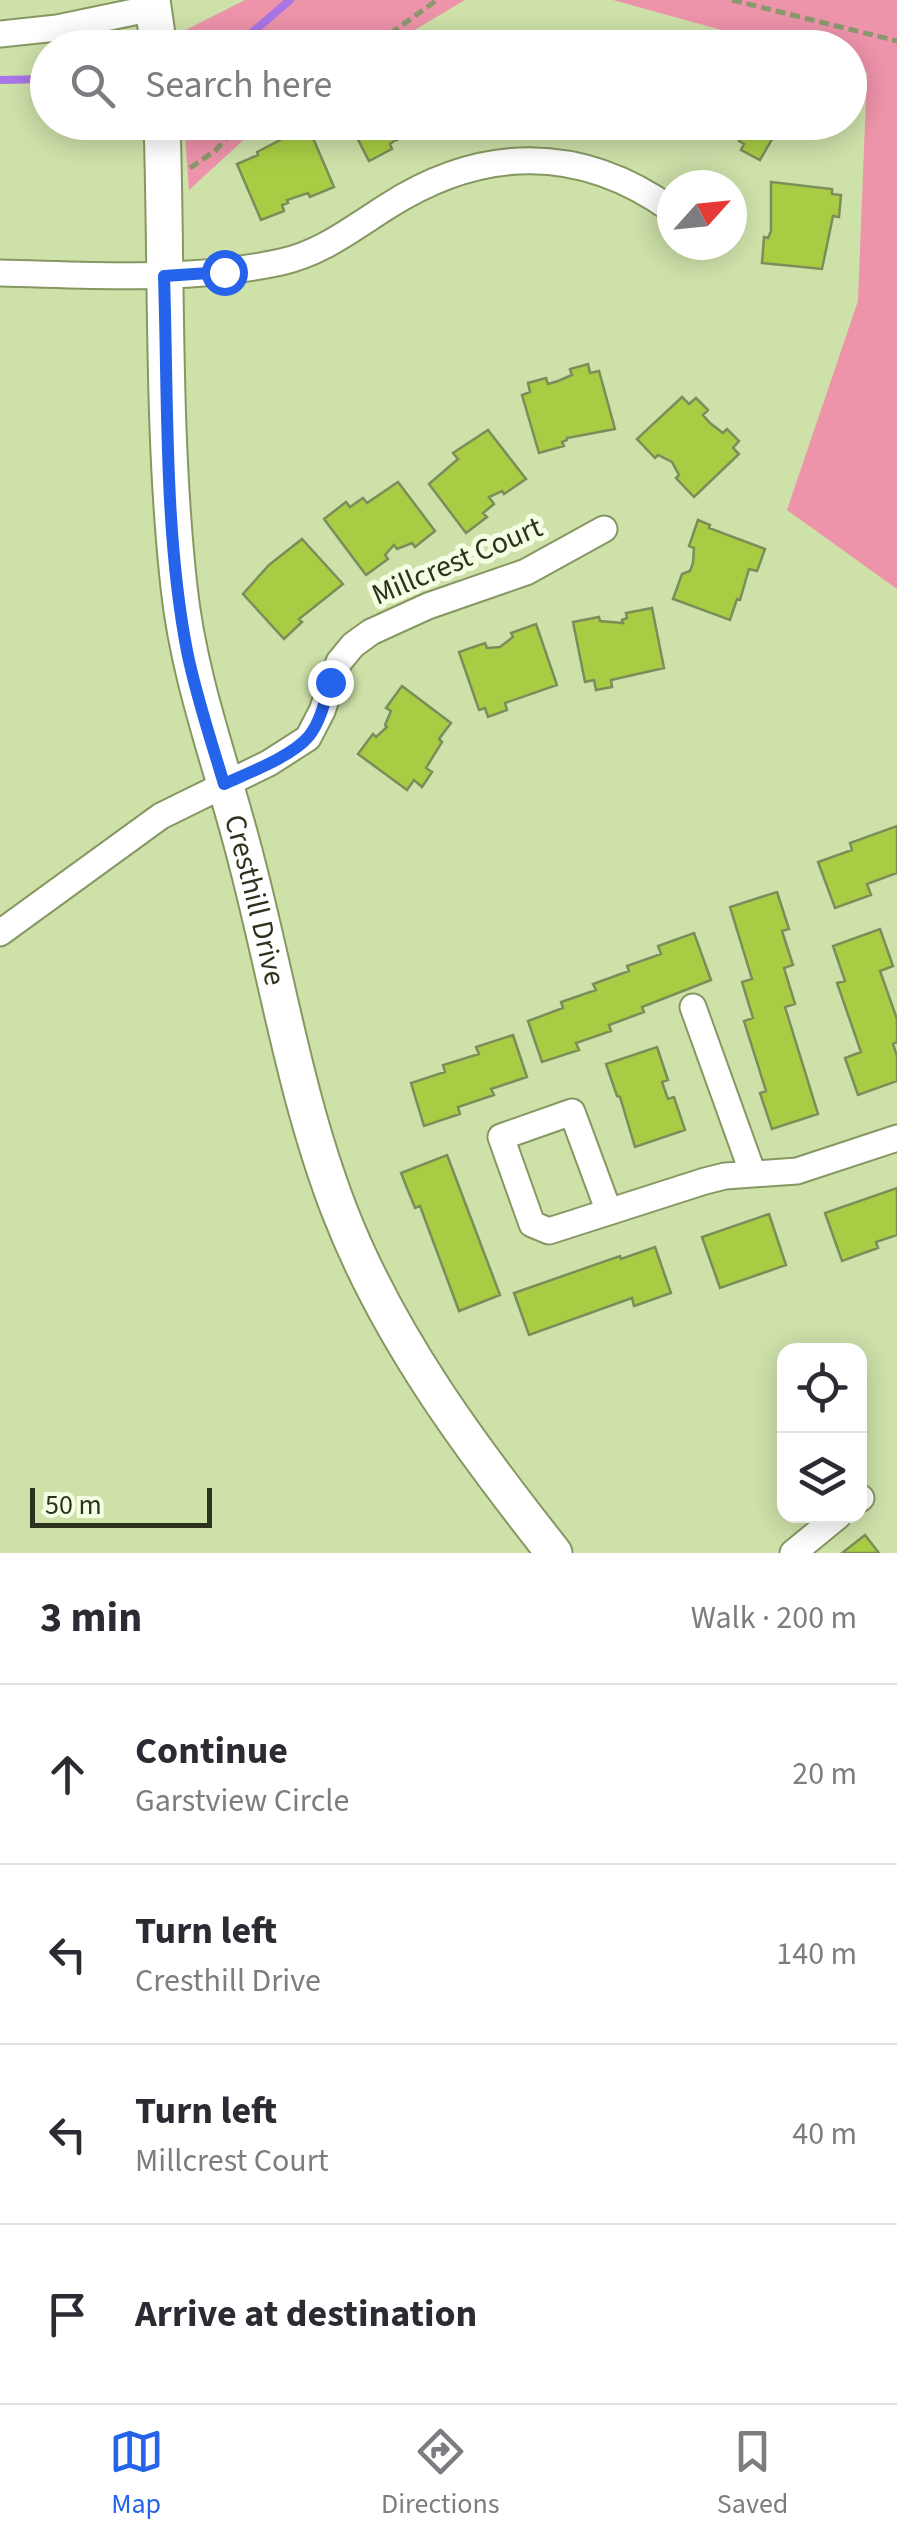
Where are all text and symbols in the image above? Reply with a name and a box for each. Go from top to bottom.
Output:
search box [30,30,867,140]
icon: search [65,58,120,113]
text: Search here [145,58,332,112]
north arrow [657,170,747,260]
route start [202,250,248,296]
street label: Millcrest Court [365,506,549,616]
route end [308,660,354,706]
street label: Cresthill Drive [214,810,297,990]
map controls [777,1343,867,1523]
button: locate [777,1343,867,1433]
button: layers [777,1433,867,1523]
scale bar [30,1483,212,1528]
text: 50 m [45,1485,102,1525]
text: 3 min [40,1588,142,1648]
text: Walk · 200 m [691,1595,857,1641]
text: Continue [135,1724,288,1778]
icon: ahead [40,1747,95,1802]
text: 20 m [792,1751,857,1797]
text: Garstview Circle [135,1778,349,1824]
text: Turn left [135,1904,277,1958]
icon: left [40,1927,95,1982]
text: 140 m [776,1931,857,1977]
text: Cresthill Drive [135,1958,321,2004]
text: Turn left [135,2084,277,2138]
icon: left [40,2107,95,2162]
text: 40 m [792,2111,857,2157]
text: Millcrest Court [135,2138,329,2184]
icon: arrive [40,2287,95,2342]
text: Arrive at destination [135,2287,477,2341]
tab: Map [109,2424,164,2524]
tab: Directions [381,2424,500,2524]
tab: Saved [717,2424,788,2524]

